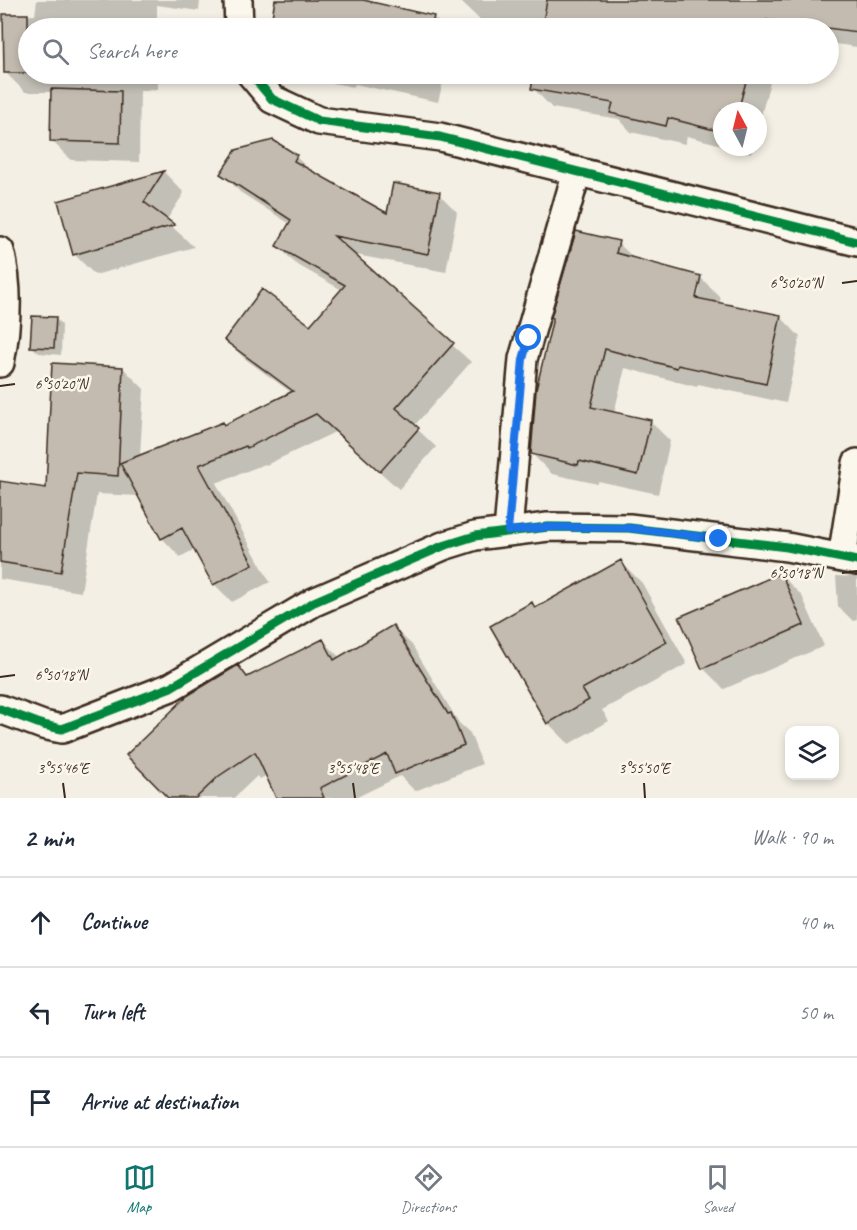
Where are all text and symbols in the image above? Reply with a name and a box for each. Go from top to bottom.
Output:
search box [18,18,839,84]
icon: search [39,35,72,68]
text: Search here [87,37,177,65]
north arrow [713,102,767,156]
text: 6°50'20"N [770,274,825,293]
route start [515,324,541,350]
text: 6°50'20"N [35,375,90,394]
route end [705,525,731,551]
text: 6°50'18"N [770,564,825,583]
text: 6°50'18"N [35,666,90,685]
map controls [785,726,839,780]
button: layers [785,726,839,780]
text: 3°55'46"E [37,759,91,778]
text: 3°55'48"E [327,759,381,778]
text: 3°55'50"E [618,759,672,778]
text: 2 min [24,821,74,854]
text: Walk · 90 m [752,825,833,850]
icon: ahead [24,906,57,939]
text: Continue [81,908,147,936]
text: 40 m [799,910,833,935]
icon: left [24,996,57,1029]
text: Turn left [81,998,145,1026]
text: 50 m [799,1000,833,1025]
icon: arrive [24,1086,57,1119]
text: Arrive at destination [81,1088,238,1116]
tab: Map [123,1161,156,1217]
tab: Directions [401,1161,456,1217]
tab: Saved [701,1161,734,1217]

